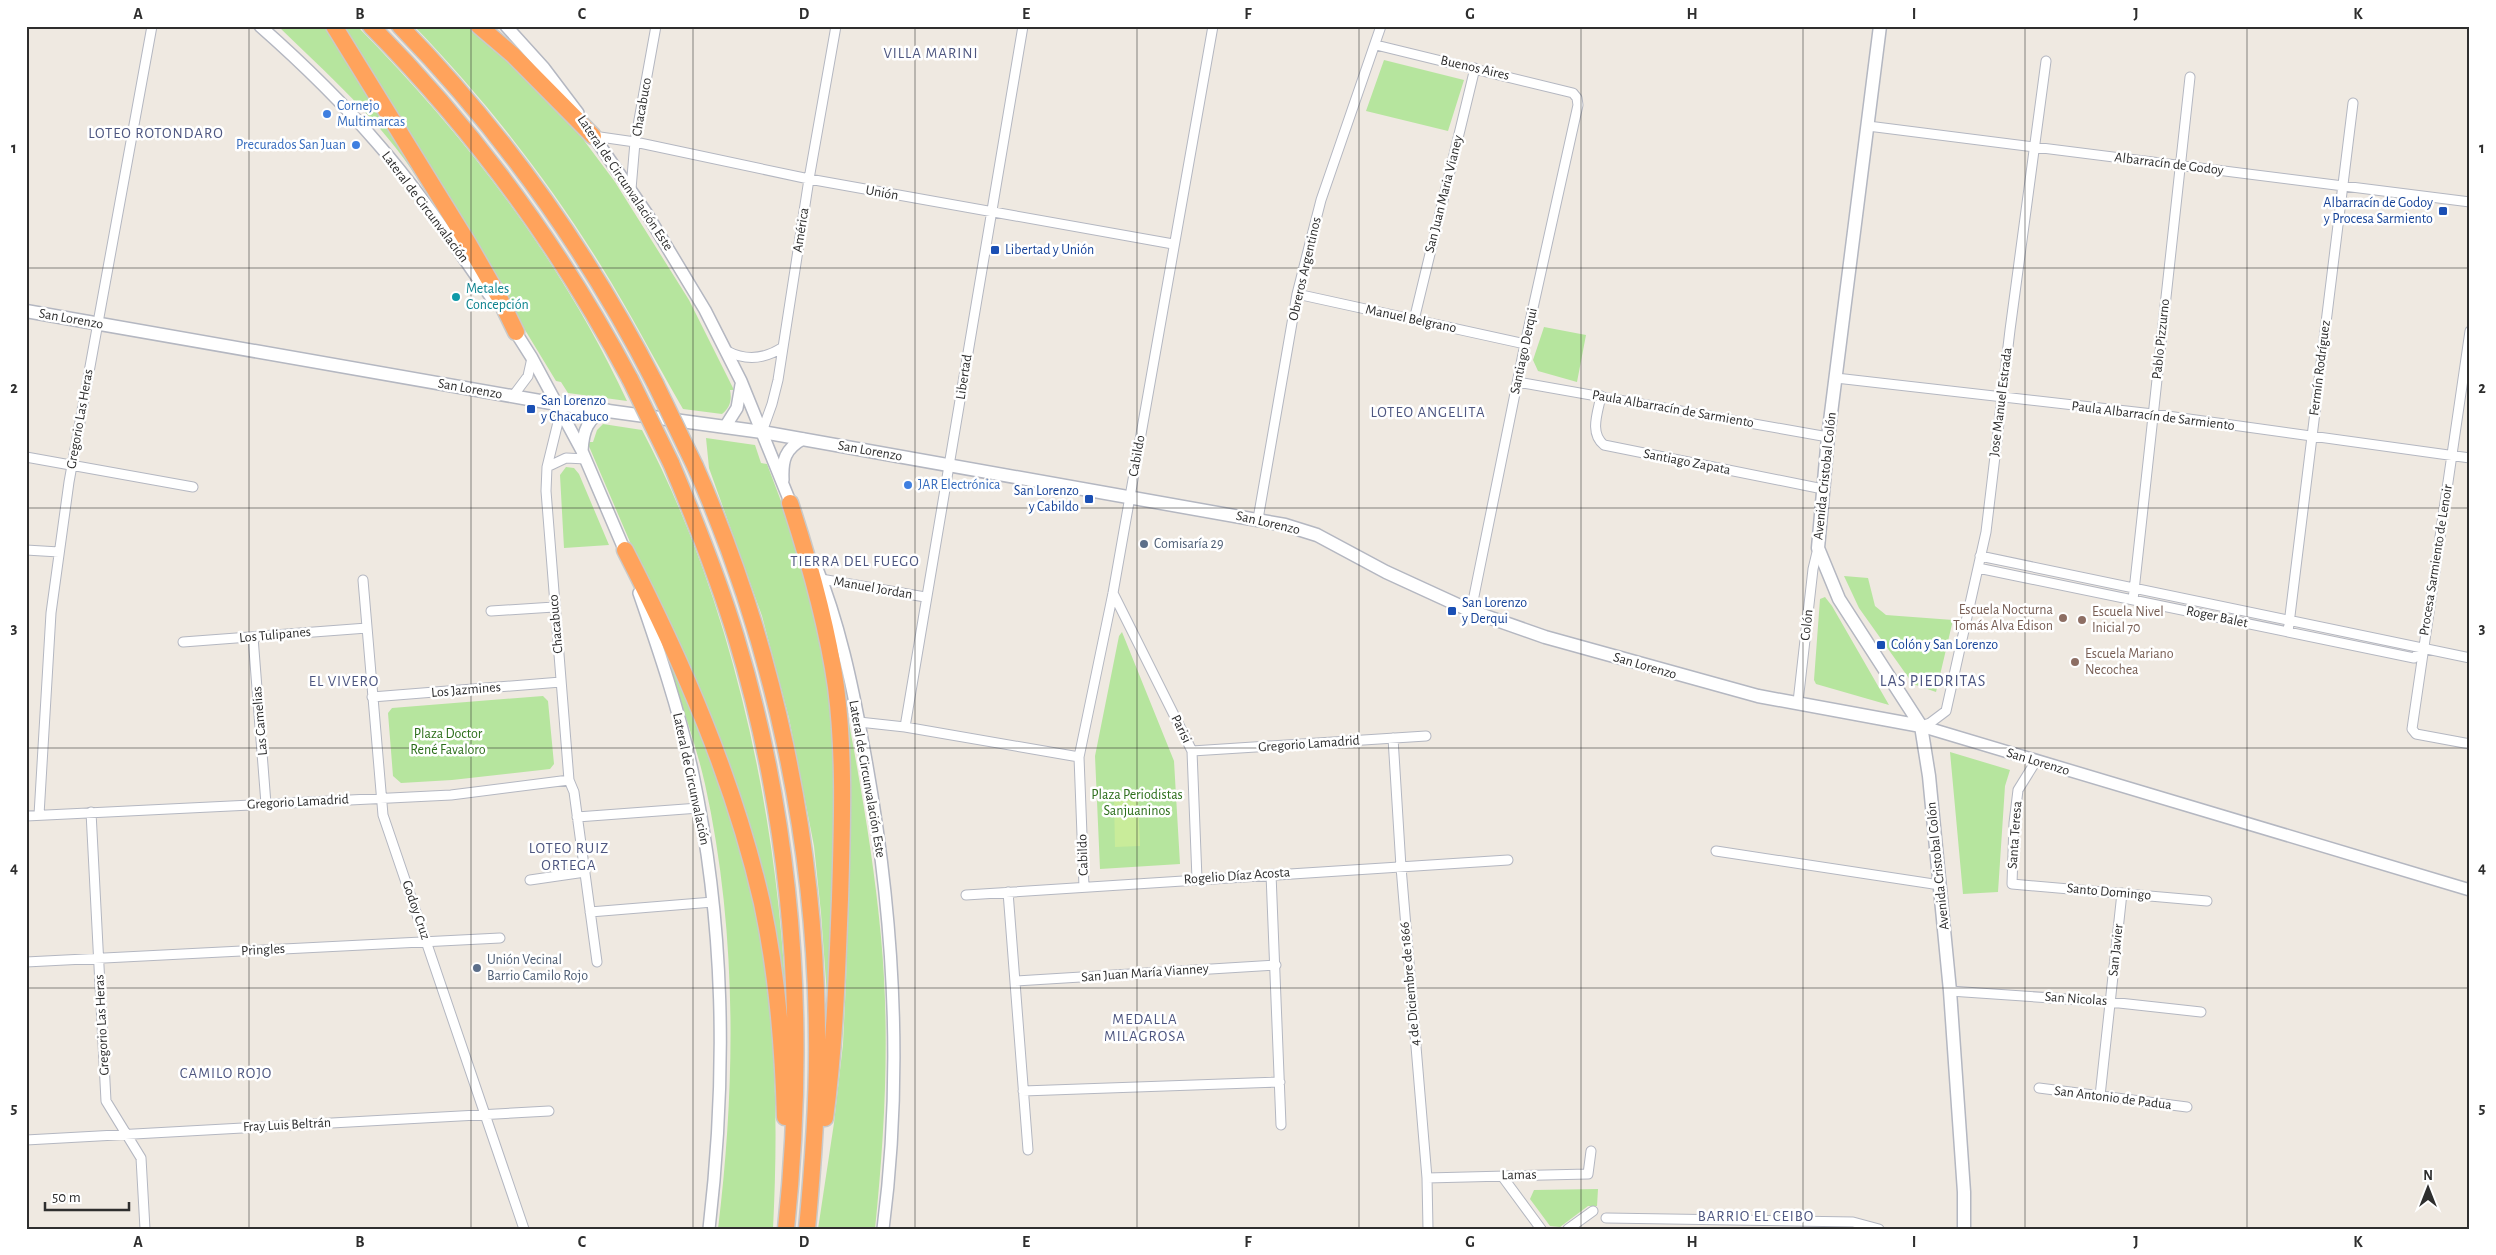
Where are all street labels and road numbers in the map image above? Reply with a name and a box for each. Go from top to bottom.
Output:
street label: Buenos Aires [1439,53,1511,83]
street label: Chacabuco [630,76,654,137]
street label: Lateral de Circunvalación Este [574,113,676,253]
street label: San Juan Maria Vianey [1423,134,1465,254]
street label: Lateral de Circunvalación [379,149,471,265]
street label: Albarracín de Godoy [2114,150,2224,178]
street label: Unión [865,183,899,203]
street label: América [791,206,812,253]
street label: Obreros Argentinos [1286,216,1324,322]
street label: Pablo Pizzurno [2150,298,2172,380]
street label: Manuel Belgrano [1364,303,1458,336]
street label: San Lorenzo [38,306,104,332]
street label: Santiago Derqui [1508,307,1540,395]
street label: Fermín Rodríguez [2307,319,2333,417]
street label: Jose Manuel Estrada [1987,346,2015,457]
street label: Libertad [954,353,974,401]
street label: Gregorio Las Heras [64,368,96,470]
street label: San Lorenzo [437,376,503,402]
street label: Paula Albarracín de Sarmiento [1591,388,1755,430]
street label: Paula Albarracín de Sarmiento [2071,399,2235,433]
street label: Avenida Cristobal Colón [1811,411,1839,541]
street label: Cabildo [1126,434,1148,478]
street label: San Lorenzo [837,438,903,464]
street label: Santiago Zapata [1642,447,1732,477]
street label: Procesa Sarmiento de Lenoir [2417,483,2455,637]
street label: San Lorenzo [1235,509,1301,537]
street label: Manuel Jordan [832,574,914,602]
street label: Chacabuco [546,594,566,654]
street label: Roger Balet [2185,604,2250,630]
street label: Colón [1798,609,1816,641]
street label: Los Tulipanes [238,625,312,645]
street label: San Lorenzo [1612,650,1678,682]
street label: Los Jazmines [431,680,501,700]
street label: Las Camelias [250,686,270,756]
street label: Lateral de Circunvalación Este [846,699,888,859]
street label: Lateral de Circunvalación [670,712,712,846]
street label: Parisi [1168,713,1194,745]
street label: Gregorio Lamadrid [1258,733,1360,755]
street label: San Lorenzo [2005,746,2071,778]
street label: Gregorio Lamadrid [247,792,349,812]
street label: Santa Teresa [2006,800,2024,869]
street label: Avenida Cristobal Colón [1924,801,1952,931]
street label: Cabildo [1075,834,1091,876]
street label: Rogelio Díaz Acosta [1183,865,1291,887]
street label: Godoy Cruz [399,879,433,942]
street label: Santo Domingo [2066,881,2152,903]
street label: 4 de Diciembre de 1866 [1398,921,1422,1047]
street label: San Javier [2106,923,2126,977]
street label: Pringles [241,942,285,958]
street label: San Juan María Vianney [1081,962,1209,984]
street label: Gregorio Las Heras [92,974,112,1076]
street label: San Nicolas [2044,990,2108,1008]
street label: San Antonio de Padua [2053,1084,2173,1112]
street label: Fray Luis Beltrán [243,1116,331,1134]
street label: Lamas [1501,1168,1537,1182]

